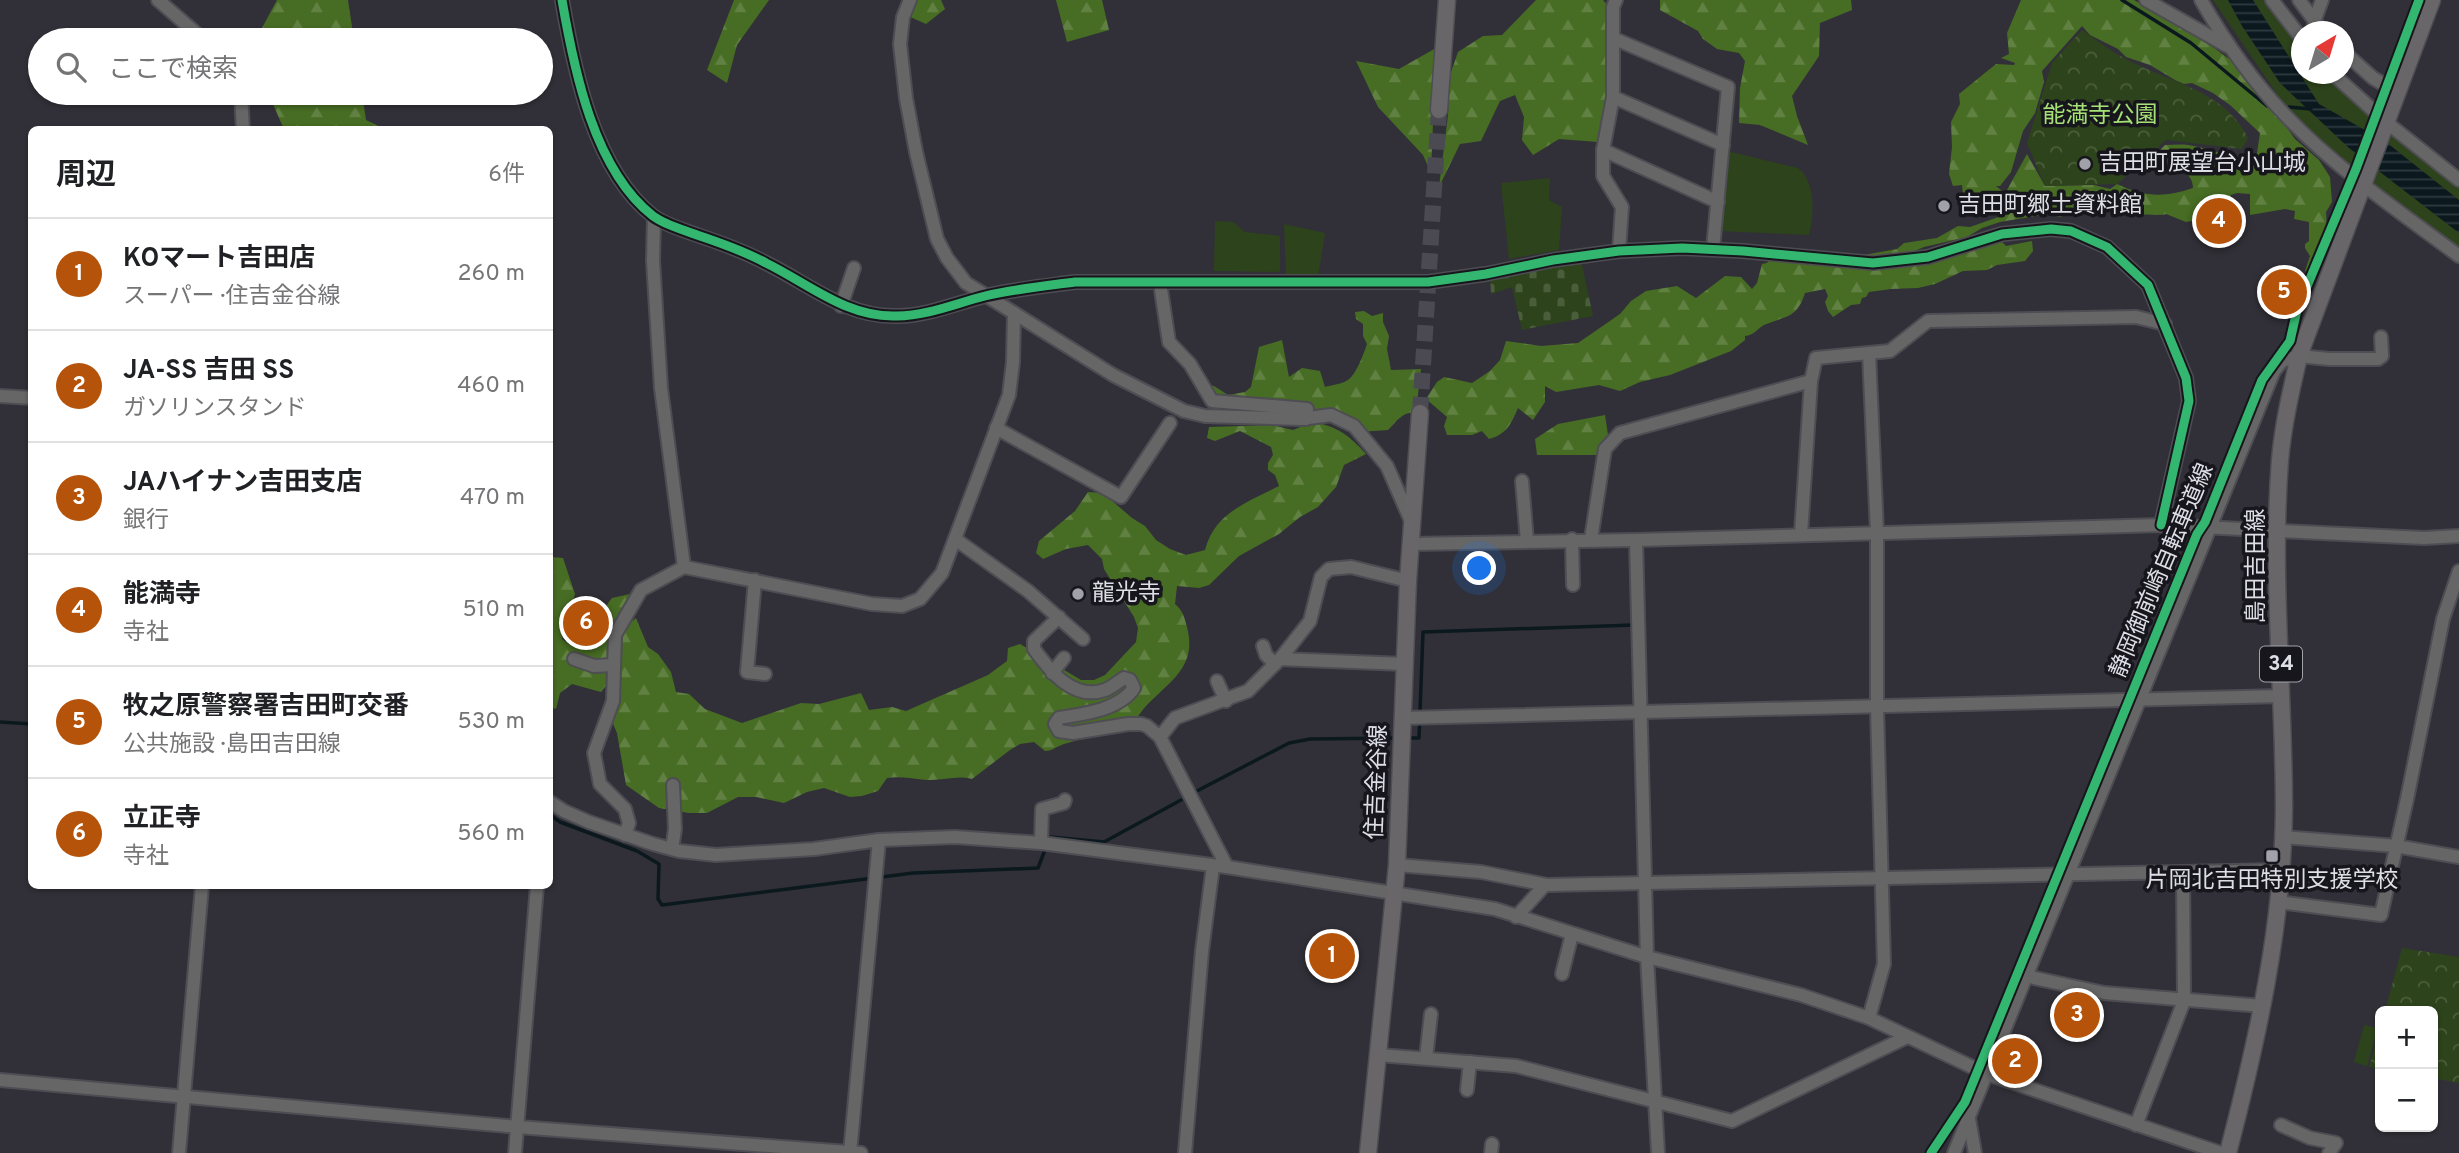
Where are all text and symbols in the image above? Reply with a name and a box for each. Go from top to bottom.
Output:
north arrow [2291,21,2354,84]
search box [28,28,553,105]
icon: search [52,48,90,86]
text: ここで検索 [108,54,238,87]
park label: 能満寺公園 [2043,102,2158,131]
place label: 吉田町展望台小山城 [2099,150,2306,179]
marker: 吉田町展望台小山城 [2077,156,2093,172]
text: 周辺 [56,158,116,195]
text: 6件 [488,161,525,190]
place label: 吉田町郷土資料館 [1958,192,2142,221]
pin: 4 [2196,195,2242,247]
marker: 吉田町郷土資料館 [1936,198,1952,214]
text: KOマート吉田店 [123,243,315,276]
text: 1 [74,260,84,289]
text: 260 m [458,260,525,289]
pin: 5 [2261,266,2307,318]
text: スーパー · 住吉金谷線 [123,283,341,312]
text: JA-SS 吉田 SS [123,355,294,388]
text: 2 [72,372,86,401]
text: 460 m [457,372,525,401]
text: ガソリンスタンド [123,395,307,424]
street label: 静岡御前崎自転車道線 [2105,459,2221,683]
text: JAハイナン吉田支店 [123,467,362,500]
text: 3 [72,484,86,513]
text: 470 m [460,484,525,513]
text: 銀行 [123,507,169,536]
street label: 島田吉田線 [2243,509,2272,624]
your location [1462,551,1496,585]
text: 能満寺 [123,579,201,612]
place label: 龍光寺 [1092,580,1161,609]
marker: 龍光寺 [1070,586,1086,602]
text: 4 [72,596,86,625]
text: 510 m [462,596,525,625]
pin: 6 [563,597,609,649]
text: 寺社 [123,619,169,648]
road number: 34 [2260,646,2302,682]
text: 牧之原警察署吉田町交番 [123,691,409,724]
text: 5 [72,708,86,737]
text: 530 m [457,708,525,737]
street label: 住吉金谷線 [1362,724,1394,840]
text: 公共施設 · 島田吉田線 [123,731,341,760]
text: 立正寺 [123,803,201,836]
text: 6 [72,820,86,849]
text: 560 m [457,820,525,849]
text: 寺社 [123,843,169,872]
marker: 片岡北吉田特別支援学校 [2264,848,2280,864]
place label: 片岡北吉田特別支援学校 [2146,867,2399,896]
pin: 1 [1309,930,1355,982]
pin: 3 [2054,989,2100,1041]
map controls [2375,1006,2438,1132]
button: + [2375,1006,2438,1069]
pin: 2 [1992,1035,2038,1087]
button: − [2375,1069,2438,1132]

